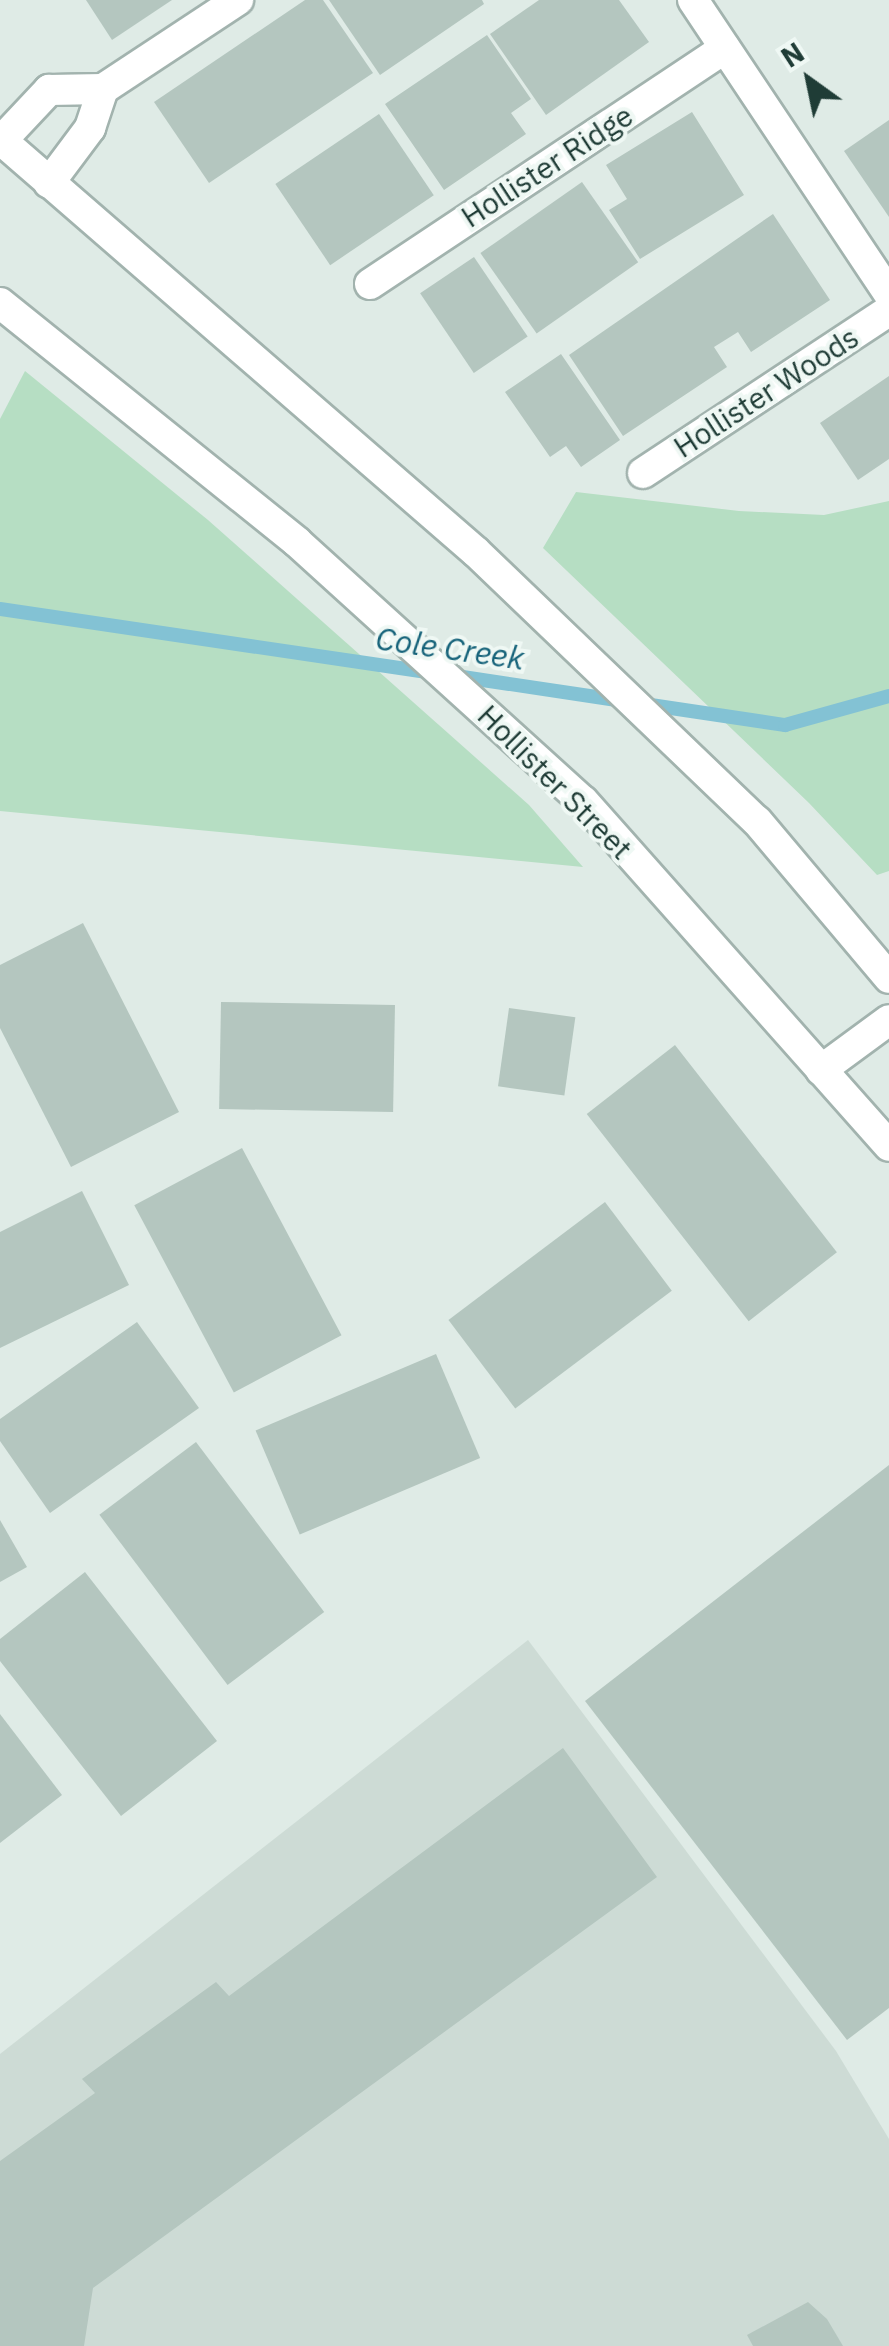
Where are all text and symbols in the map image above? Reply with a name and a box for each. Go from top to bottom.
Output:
north arrow [759,30,859,130]
text: N [774,33,811,75]
street label: Hollister Ridge [454,97,640,235]
street label: Hollister Woods [667,319,865,465]
water label: Cole Creek [373,619,527,677]
street label: Hollister Street [470,697,640,867]

